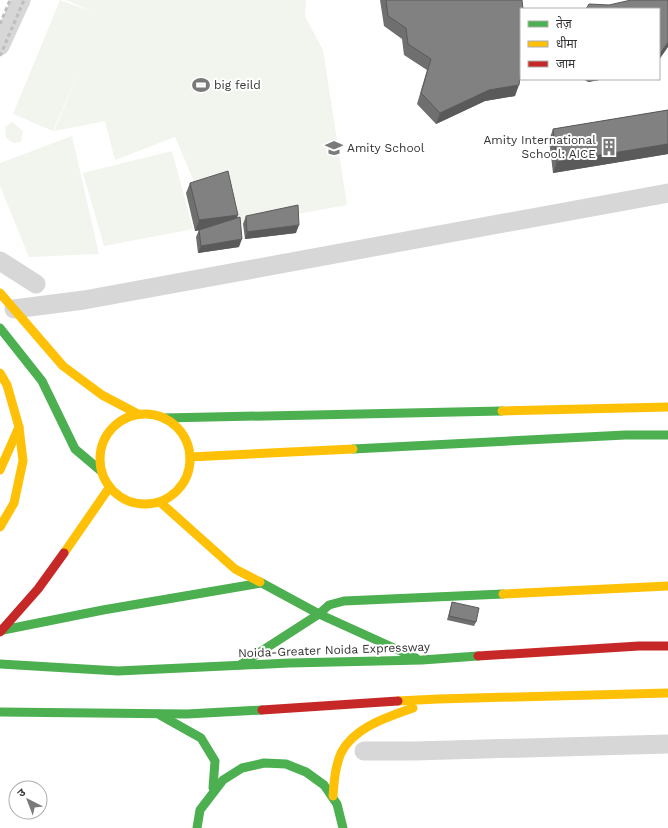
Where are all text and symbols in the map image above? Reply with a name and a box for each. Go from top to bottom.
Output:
legend [520,8,660,80]
text: तेज़ [556,16,573,31]
text: धीमा [556,36,578,51]
text: जाम [556,57,576,71]
sports icon: big feild [191,75,211,95]
place label: big feild [214,78,261,92]
place label: Amity International School: AICE [483,133,596,161]
building icon: Amity International School: AICE [599,137,619,157]
school or university icon: Amity School [324,138,344,158]
place label: Amity School [347,141,425,155]
street label: Noida-Greater Noida Expressway [238,640,431,660]
north arrow [8,780,48,820]
text: उ [15,786,29,800]

